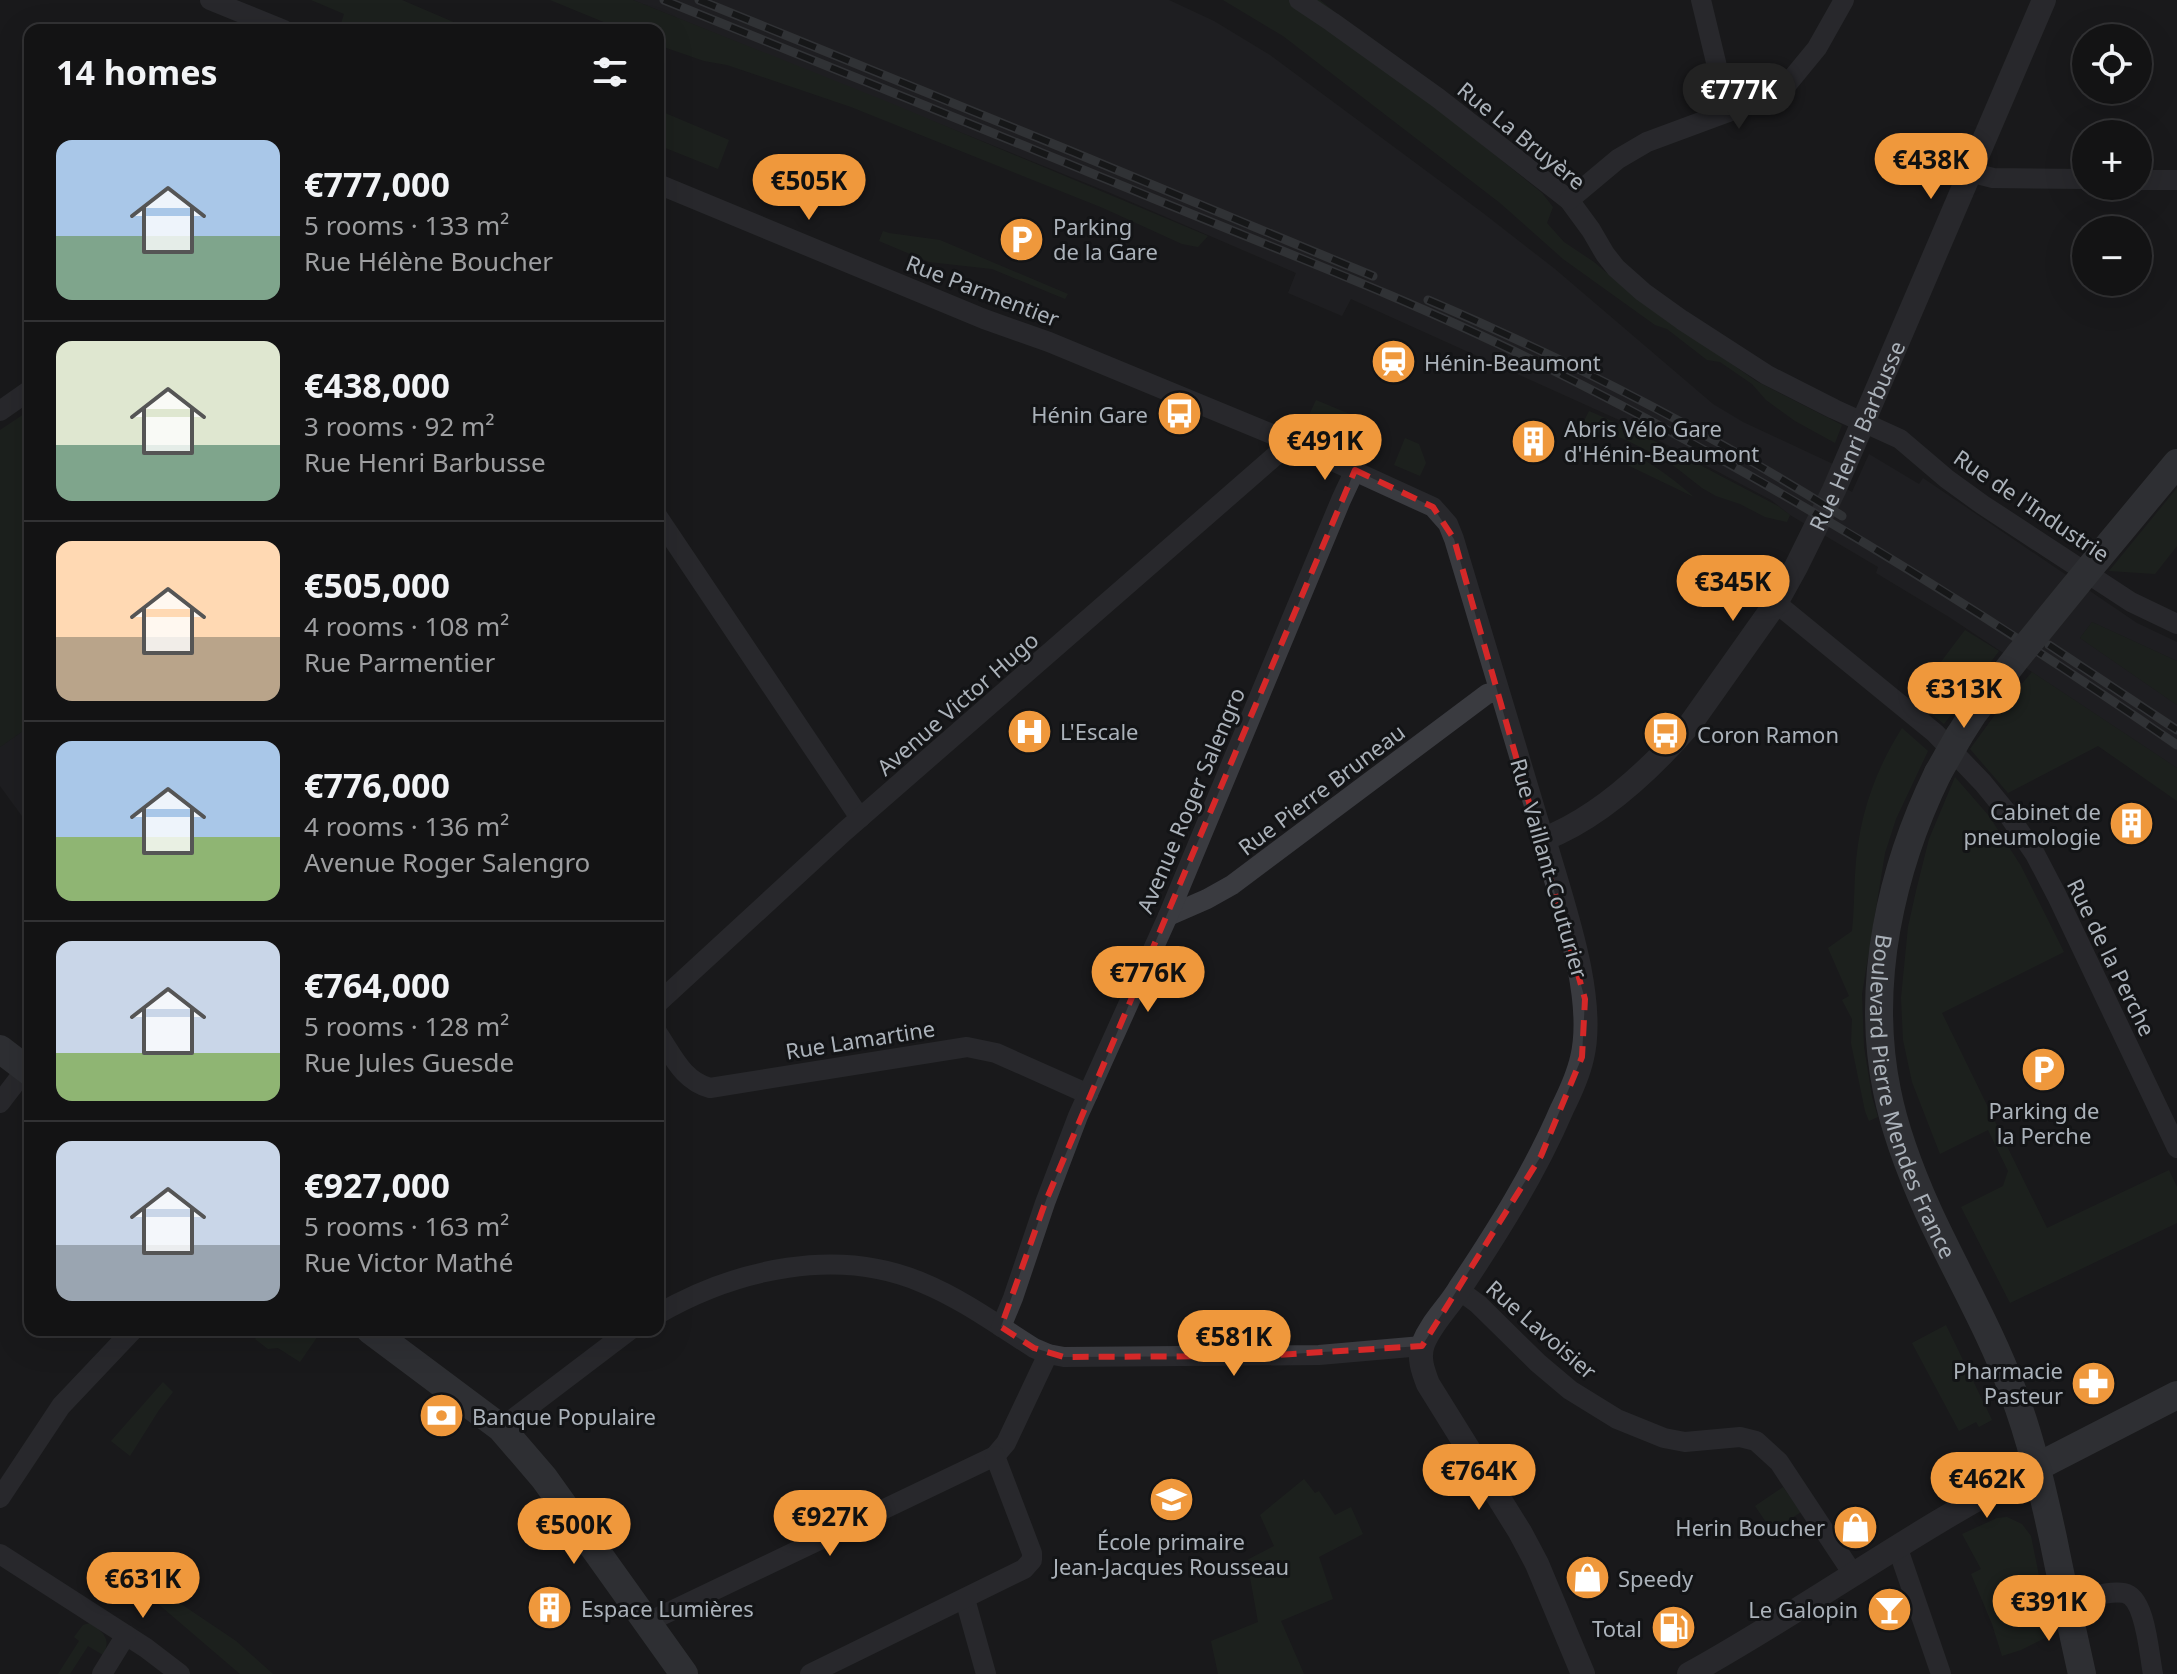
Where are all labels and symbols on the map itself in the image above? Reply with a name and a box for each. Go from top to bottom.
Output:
pin: €777K [1683,63,1795,131]
street label: Rue La Bruyère [1452,74,1592,196]
pin: €438K [1875,133,1987,201]
pin: €505K [753,154,865,222]
place label: Parking de la Gare [1053,211,1158,266]
parking icon: Parking de la Gare [998,215,1046,263]
street label: Rue Parmentier [902,247,1064,333]
street label: Rue Henri Barbusse [1801,336,1911,536]
station icon: Hénin-Beaumont [1369,338,1417,386]
place label: Hénin-Beaumont [1424,347,1601,377]
bus stop icon: Hénin Gare [1155,390,1203,438]
place label: Hénin Gare [1031,399,1148,429]
place label: Abris Vélo Gare d'Hénin-Beaumont [1564,413,1759,468]
pin: €491K [1269,414,1381,482]
building icon: Abris Vélo Gare d'Hénin-Beaumont [1509,417,1557,465]
street label: Rue de l'Industrie [1948,442,2116,568]
pin: €345K [1677,555,1789,623]
street label: Avenue Victor Hugo [870,624,1044,782]
pin: €313K [1908,662,2020,730]
street label: Avenue Roger Salengro [1129,683,1251,917]
hospital icon: L'Escale [1005,707,1053,755]
bus stop icon: Coron Ramon [1642,710,1690,758]
place label: L'Escale [1060,716,1138,746]
street label: Rue Pierre Bruneau [1231,716,1411,862]
place label: Coron Ramon [1697,719,1839,749]
street label: Rue Vaillant-Couturier [1504,755,1596,981]
place label: Cabinet de pneumologie [1963,796,2101,851]
building icon: Cabinet de pneumologie [2108,800,2156,848]
street label: Rue de la Perche [2061,873,2163,1041]
street label: Boulevard Pierre Mendes France [1864,932,1963,1263]
pin: €776K [1092,946,1204,1014]
street label: Rue Lamartine [783,1012,937,1066]
parking icon: Parking de la Perche [2020,1045,2068,1093]
place label: Parking de la Perche [1989,1095,2099,1150]
street label: Rue Lavoisier [1480,1273,1604,1385]
pin: €581K [1178,1310,1290,1378]
place label: Pharmacie Pasteur [1953,1355,2063,1410]
pharmacy icon: Pharmacie Pasteur [2070,1359,2118,1407]
bank icon: Banque Populaire [417,1392,465,1440]
place label: Banque Populaire [472,1401,656,1431]
pin: €764K [1423,1444,1535,1512]
pin: €462K [1931,1452,2043,1520]
school or university icon: École primaire Jean-Jacques Rousseau [1147,1476,1195,1524]
pin: €927K [774,1490,886,1558]
pin: €500K [518,1498,630,1566]
shop icon: Herin Boucher [1832,1503,1880,1551]
place label: Herin Boucher [1675,1512,1825,1542]
place label: École primaire Jean-Jacques Rousseau [1051,1526,1289,1581]
pin: €631K [87,1552,199,1620]
shop icon: Speedy [1563,1554,1611,1602]
place label: Speedy [1618,1563,1694,1593]
pin: €391K [1993,1575,2105,1643]
building icon: Espace Lumières [526,1584,574,1632]
bar icon: Le Galopin [1865,1585,1913,1633]
place label: Espace Lumières [581,1593,754,1623]
place label: Le Galopin [1748,1594,1858,1624]
fuel station icon: Total [1649,1604,1697,1652]
place label: Total [1592,1613,1642,1643]

